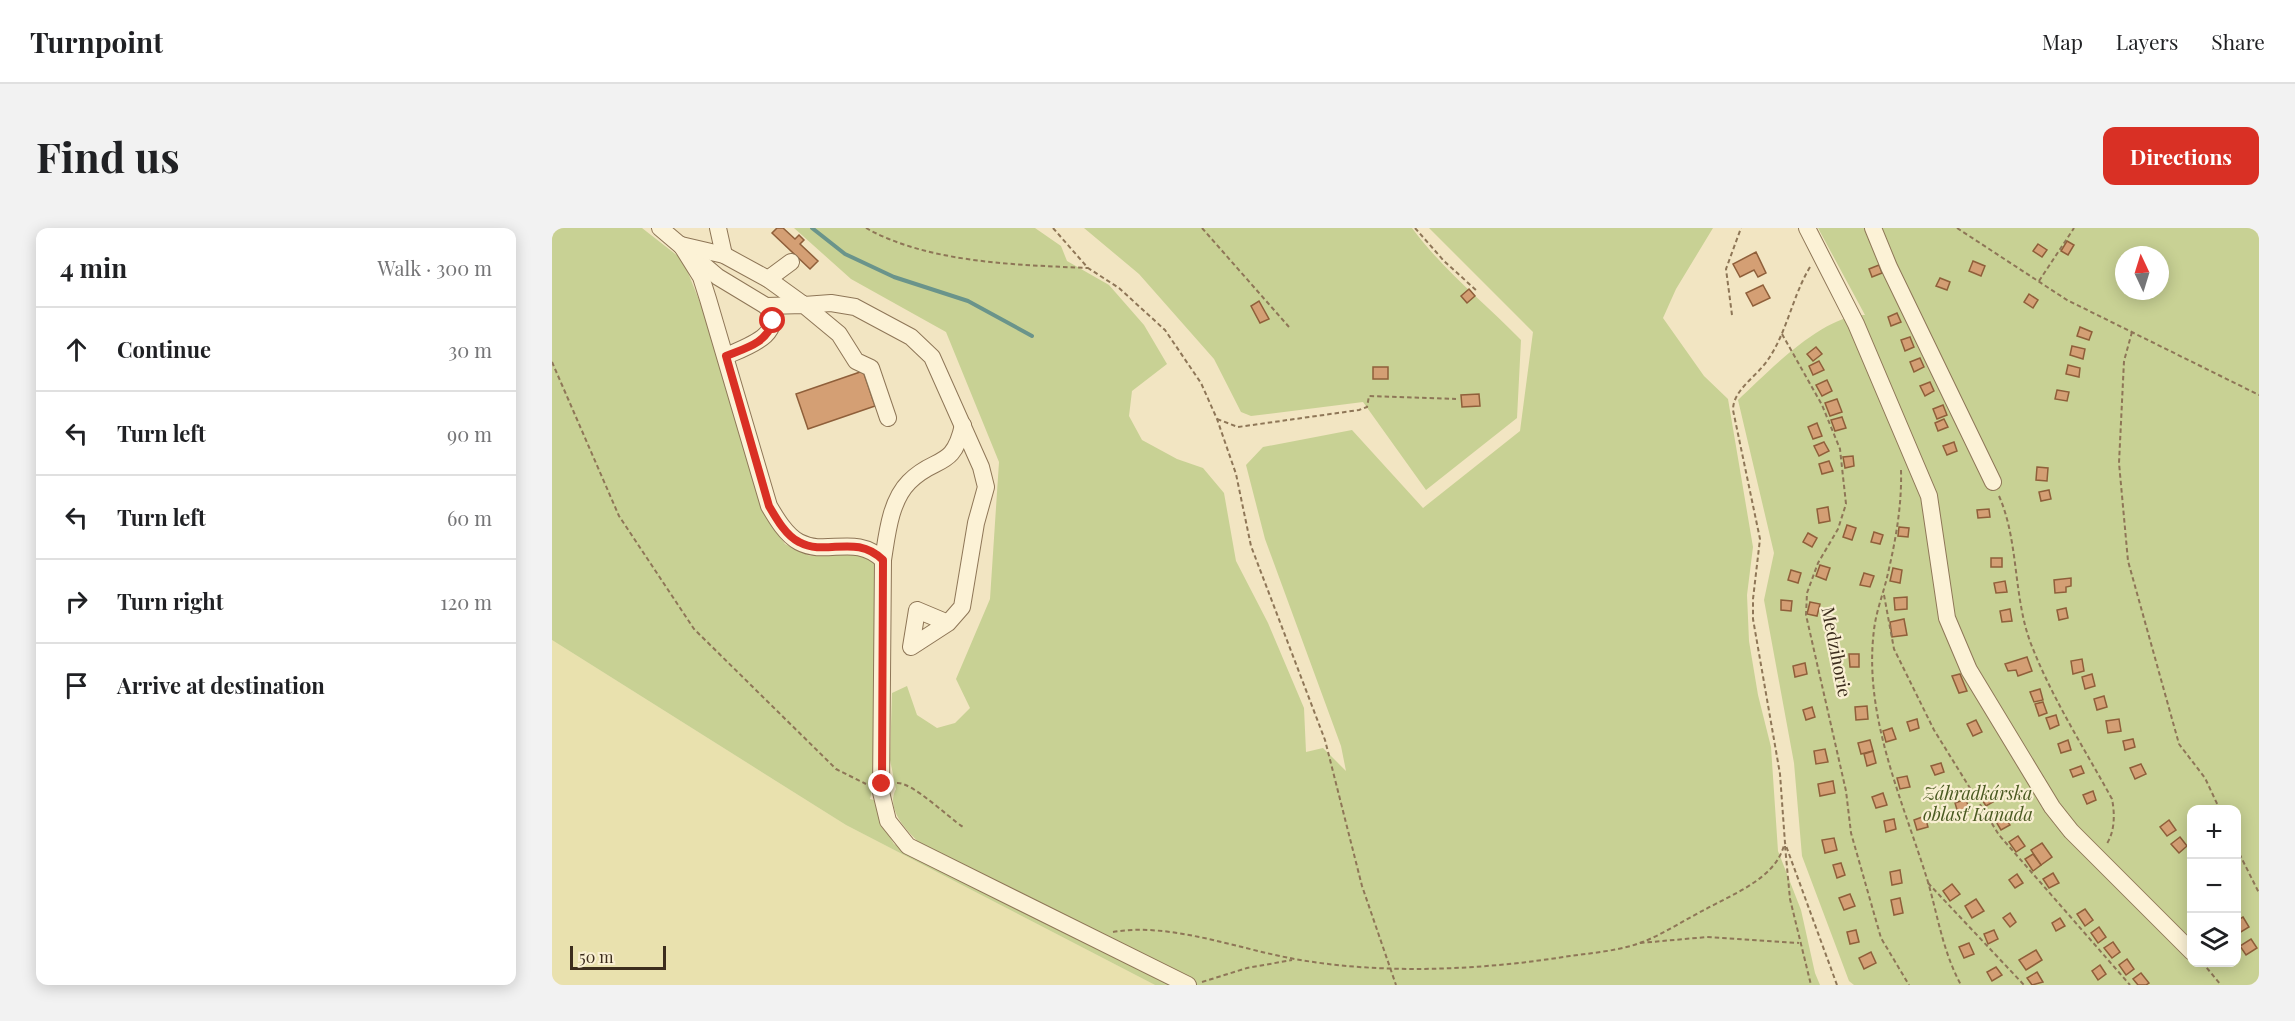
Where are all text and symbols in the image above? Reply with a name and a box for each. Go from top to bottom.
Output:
text: Turnpoint [30,23,163,60]
text: Map [2042,27,2083,55]
text: Layers [2116,27,2178,55]
text: Share [2211,27,2265,55]
button: Directions [2103,127,2259,185]
text: Find us [36,128,180,184]
north arrow [2115,246,2169,300]
text: 4 min [60,250,127,285]
text: Walk · 300 m [377,254,492,281]
route start [759,307,785,333]
icon: ahead [60,333,93,366]
text: Continue [117,334,211,364]
text: 30 m [448,336,492,363]
icon: left [60,417,93,450]
text: Turn left [117,418,206,448]
text: 90 m [447,420,492,447]
icon: left [60,501,93,534]
text: Turn left [117,502,206,532]
text: 60 m [447,504,492,531]
icon: right [60,585,93,618]
text: Turn right [117,586,223,616]
text: 120 m [440,588,492,615]
street label: Medzihorie [1816,605,1858,699]
icon: arrive [60,669,93,702]
text: Arrive at destination [117,670,325,700]
route end [868,770,894,796]
park label: Záhradkárska oblasť Kanada [1923,781,2033,826]
map controls [2187,805,2241,967]
button: + [2187,805,2241,859]
button: − [2187,859,2241,913]
button: layers [2187,913,2241,967]
scale bar [570,943,666,970]
text: 50 m [579,946,613,967]

